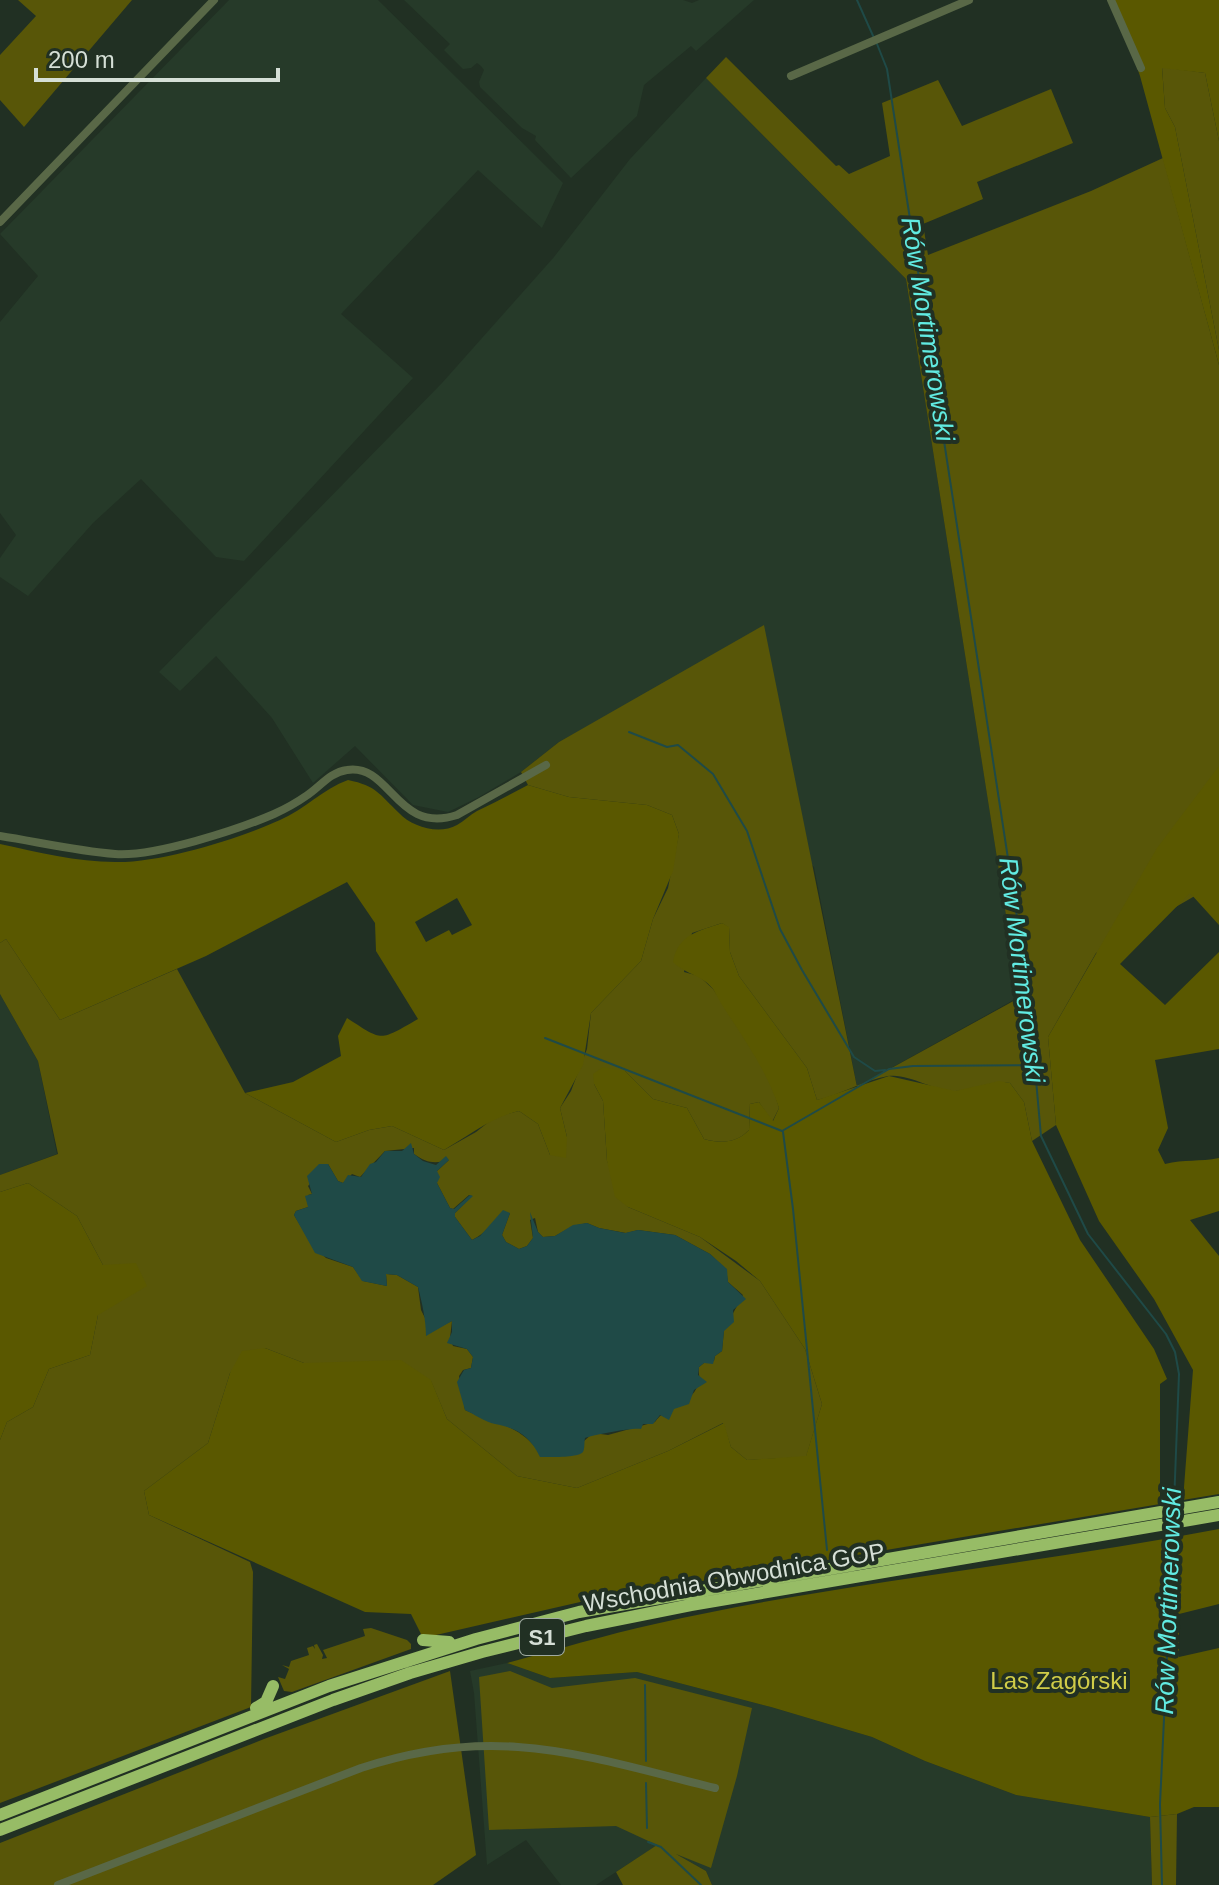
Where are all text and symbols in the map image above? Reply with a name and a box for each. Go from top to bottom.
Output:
scale bar [36,32,278,82]
text: 200 m [48,46,115,73]
water label: Rów Mortimerowski [895,215,961,445]
water label: Rów Mortimerowski [993,856,1051,1086]
water label: Rów Mortimerowski [1149,1486,1187,1715]
street label: Wschodnia Obwodnica GOP [581,1537,887,1617]
road number: S1 [520,1619,564,1655]
park label: Las Zagórski [990,1667,1128,1694]

